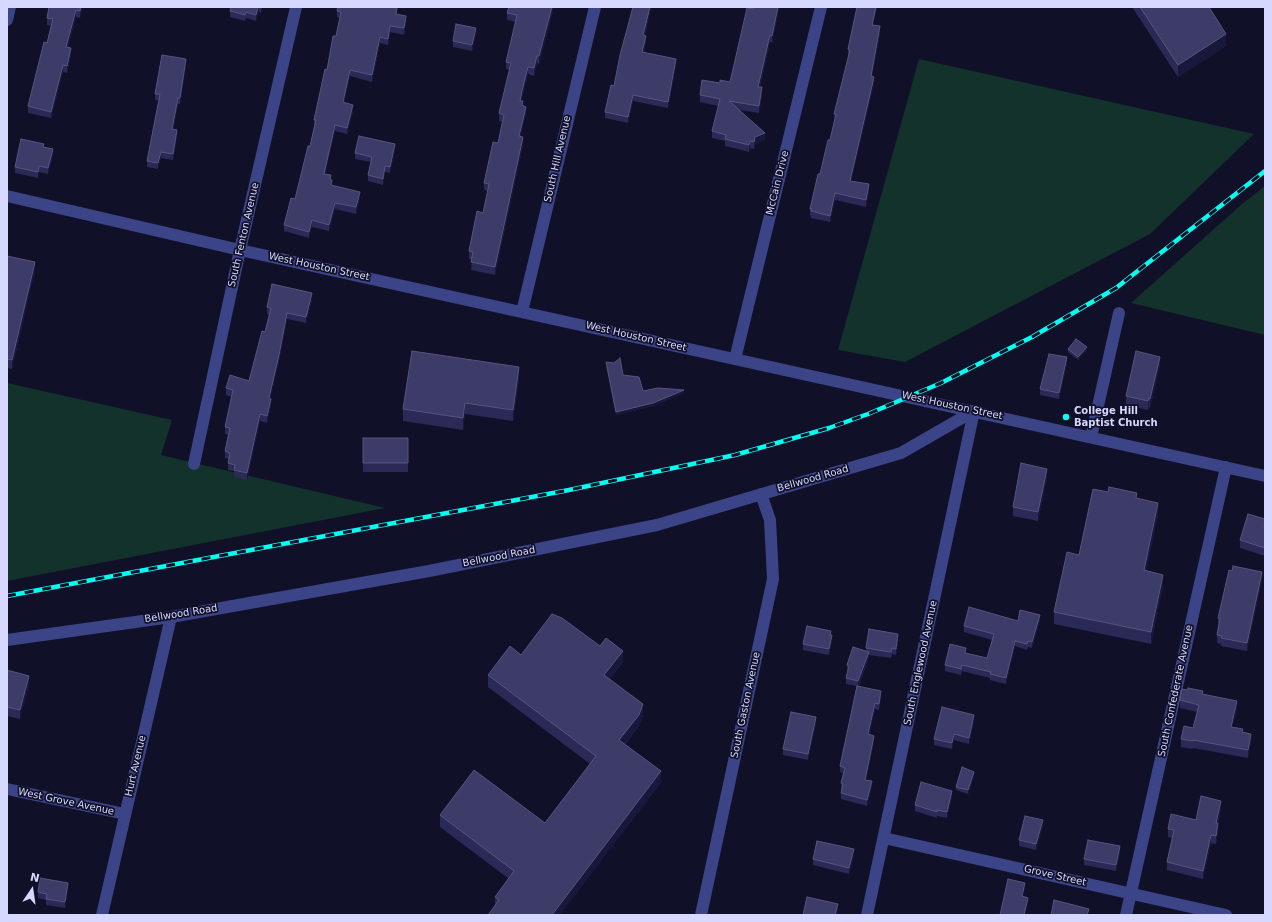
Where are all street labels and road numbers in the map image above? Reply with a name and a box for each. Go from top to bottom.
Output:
street label: South Hill Avenue [542,115,574,203]
street label: McCain Drive [764,149,792,217]
street label: South Fenton Avenue [226,182,262,288]
street label: West Houston Street [267,250,371,284]
street label: West Houston Street [585,320,687,354]
street label: West Houston Street [900,389,1004,423]
street label: Bellwood Road [776,463,850,495]
street label: Bellwood Road [462,544,536,570]
street label: South Englewood Avenue [902,600,940,726]
street label: Bellwood Road [144,602,218,626]
street label: South Confederate Avenue [1156,624,1196,758]
street label: South Gaston Avenue [729,651,763,759]
street label: Hurt Avenue [123,734,149,798]
street label: West Grove Avenue [17,786,115,818]
street label: Grove Street [1023,863,1087,889]

